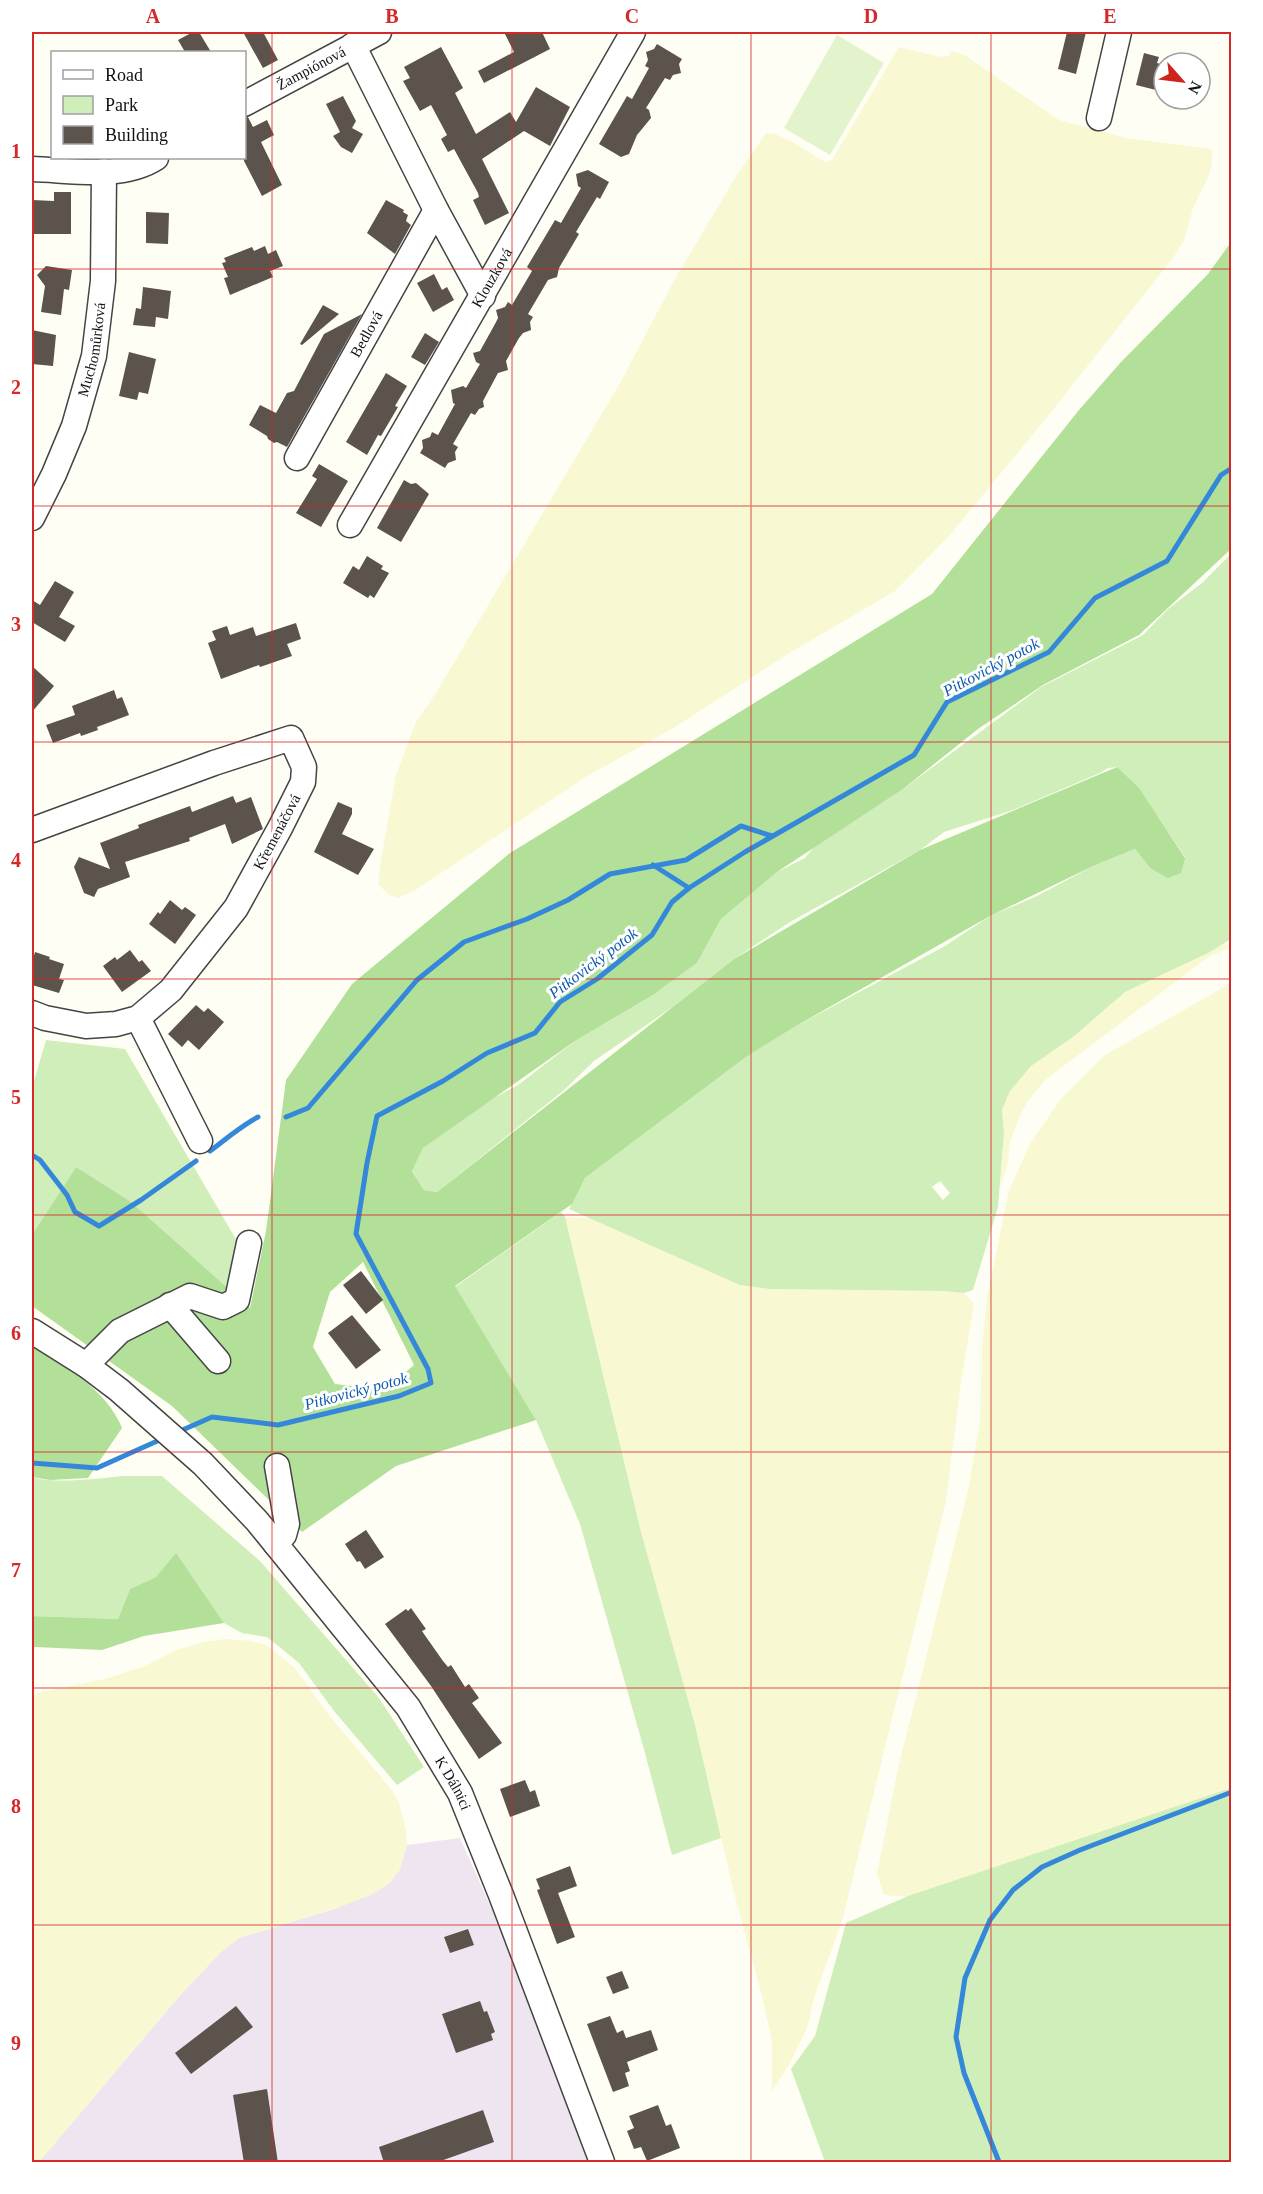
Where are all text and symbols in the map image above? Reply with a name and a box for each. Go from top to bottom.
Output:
text: A [146,5,161,27]
text: B [385,5,399,27]
text: C [625,5,639,27]
text: D [864,5,878,27]
text: E [1103,5,1117,27]
street label: Žampiónová [274,43,349,93]
legend [51,51,246,159]
north arrow [1152,51,1212,111]
text: Road [105,65,143,85]
text: N [1184,79,1205,97]
text: Park [105,95,138,115]
text: Building [105,125,168,145]
text: 1 [11,140,21,162]
street label: Klouzková [469,245,515,310]
street label: Muchomůrková [75,301,108,399]
street label: Bedlová [347,308,386,360]
text: 2 [11,376,21,398]
text: 3 [11,613,21,635]
water label: Pitkovický potok [939,634,1043,701]
street label: Křemenáčová [250,791,304,873]
text: 4 [11,849,21,871]
water label: Pitkovický potok [545,924,642,1003]
text: 5 [11,1086,21,1108]
text: 6 [11,1322,21,1344]
water label: Pitkovický potok [302,1369,411,1414]
text: 7 [11,1559,21,1581]
street label: K Dálnici [432,1754,474,1812]
text: 8 [11,1795,21,1817]
text: 9 [11,2032,21,2054]

